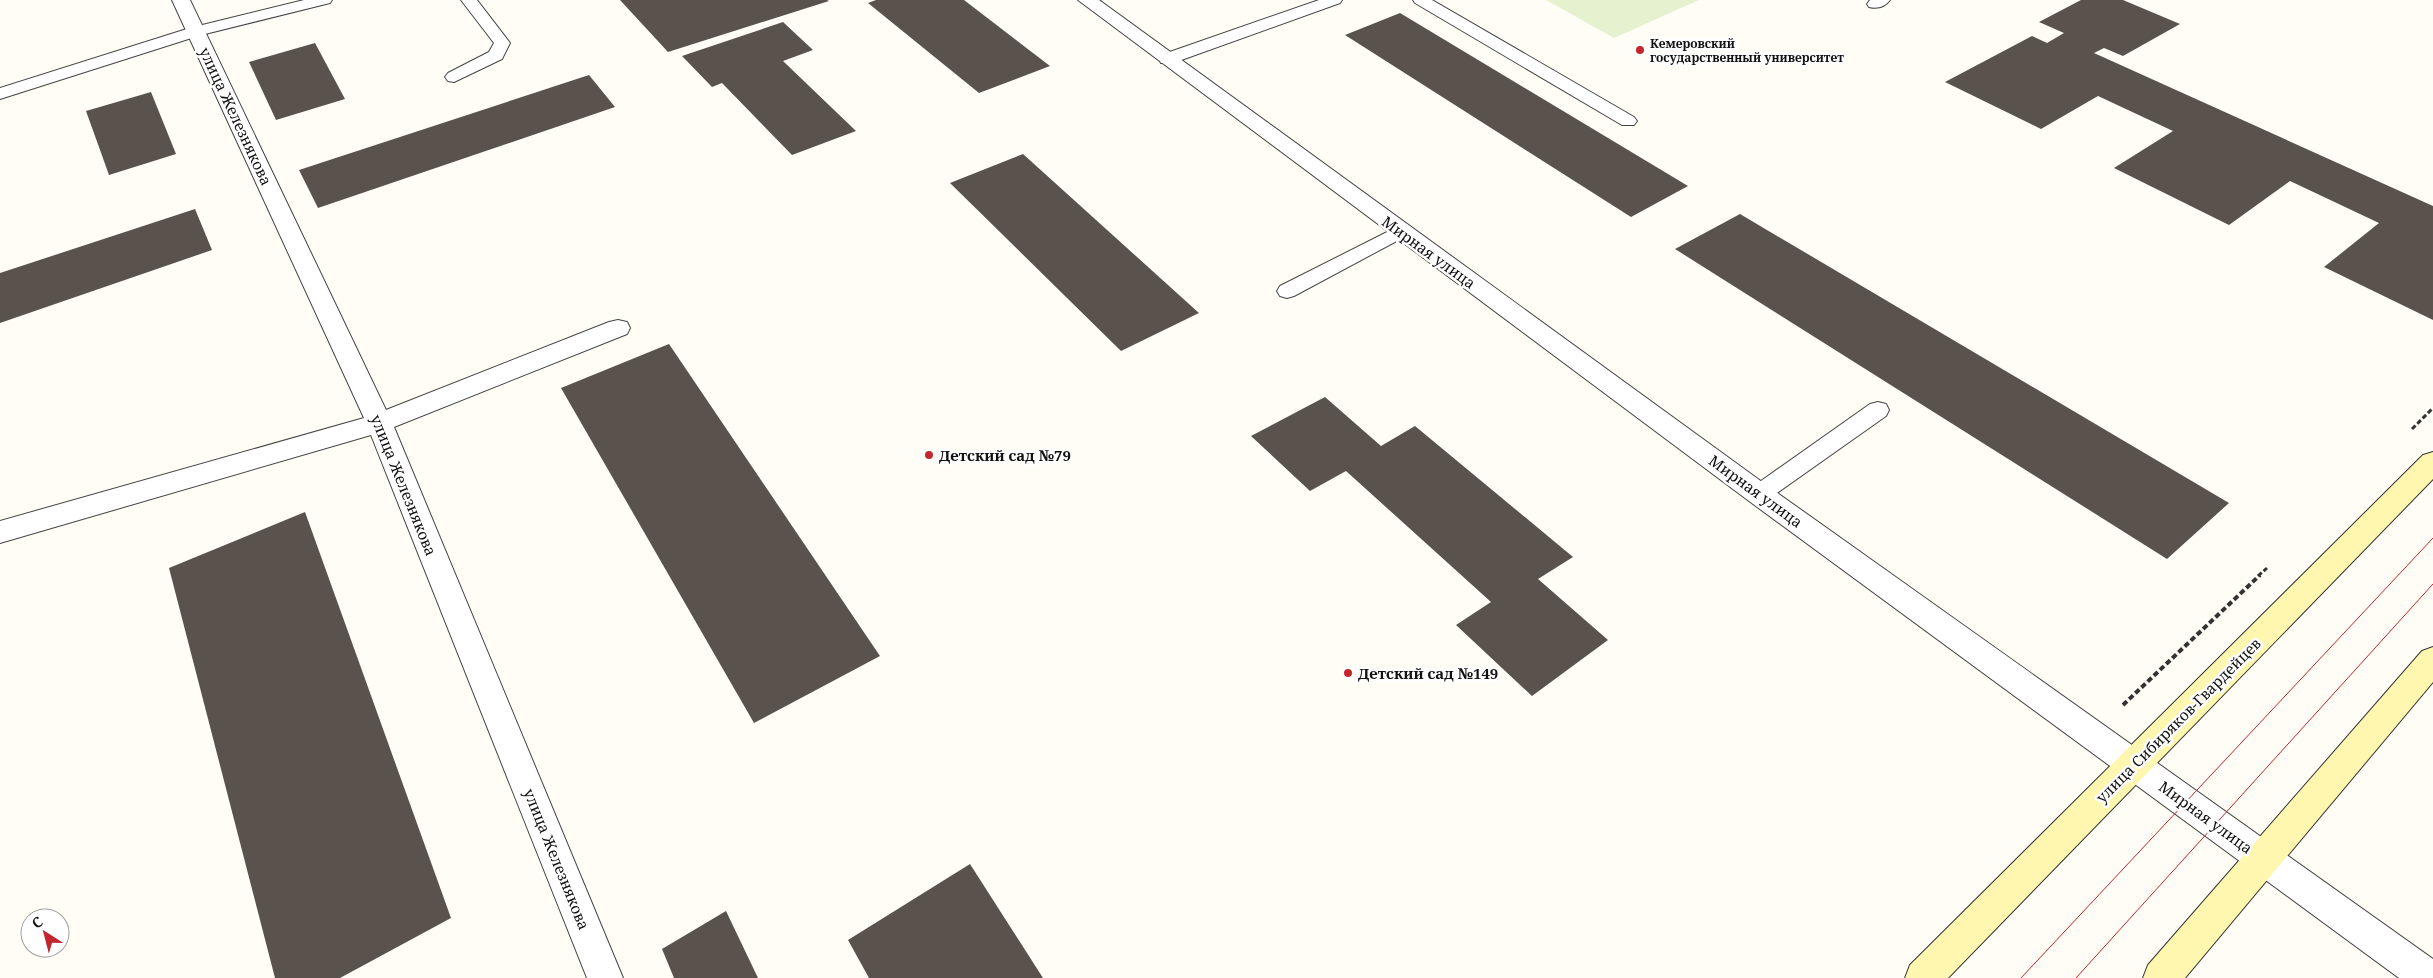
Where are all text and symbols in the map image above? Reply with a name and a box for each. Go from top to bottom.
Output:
place label: Кемеровский государственный университет [1650,35,1844,66]
street label: улица Железнякова [195,44,277,188]
marker: Кемеровский государственный университет [1634,44,1646,56]
street label: Мирная улица [1378,211,1480,293]
street label: улица Железнякова [367,412,441,558]
place label: Детский сад №79 [939,445,1071,465]
marker: Детский сад №79 [923,449,935,461]
street label: Мирная улица [1705,450,1807,532]
street label: улица Сибиряков-Гвардейцев [2091,633,2265,807]
place label: Детский сад №149 [1358,663,1498,683]
marker: Детский сад №149 [1342,667,1354,679]
street label: Мирная улица [2155,776,2257,858]
street label: улица Железнякова [520,786,594,932]
north arrow [20,908,70,958]
text: С [28,912,46,932]

